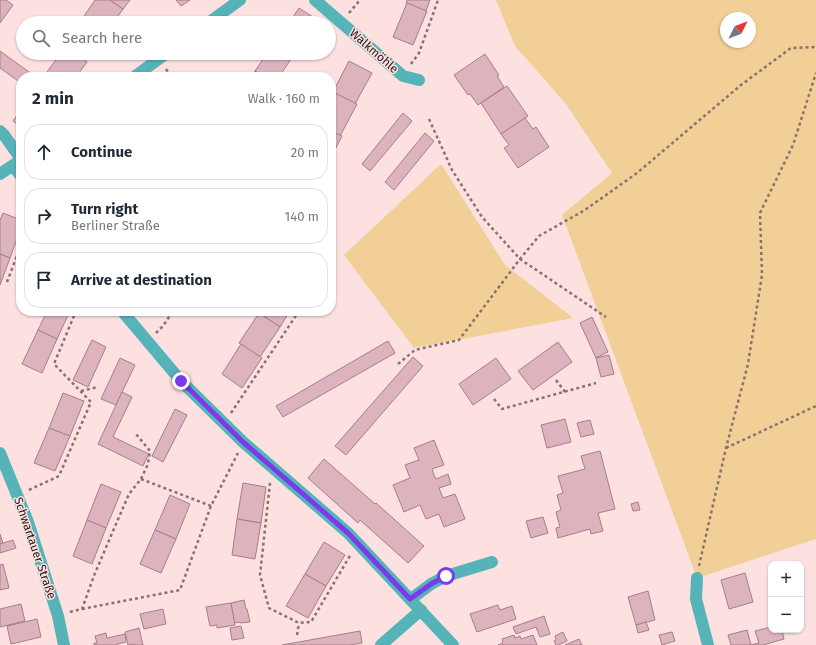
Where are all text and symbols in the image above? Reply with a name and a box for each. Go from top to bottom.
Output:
north arrow [720,12,756,48]
search box [16,16,336,60]
street label: Walkmöhle [347,26,401,76]
icon: search [30,27,52,49]
text: Search here [62,29,142,47]
text: 2 min [32,88,74,109]
text: Walk · 160 m [248,91,320,106]
icon: ahead [33,141,55,163]
text: Continue [71,143,132,161]
text: 20 m [291,145,319,160]
text: Turn right [71,200,138,218]
icon: right [33,205,55,227]
text: 140 m [285,209,319,224]
text: Berliner Straße [71,218,160,233]
icon: arrive [33,269,55,291]
text: Arrive at destination [71,271,212,289]
route end [172,372,190,390]
street label: Schwartauer Straße [11,495,59,601]
map controls [768,561,804,633]
button: + [768,561,804,597]
route start [437,567,455,585]
button: − [768,597,804,633]

